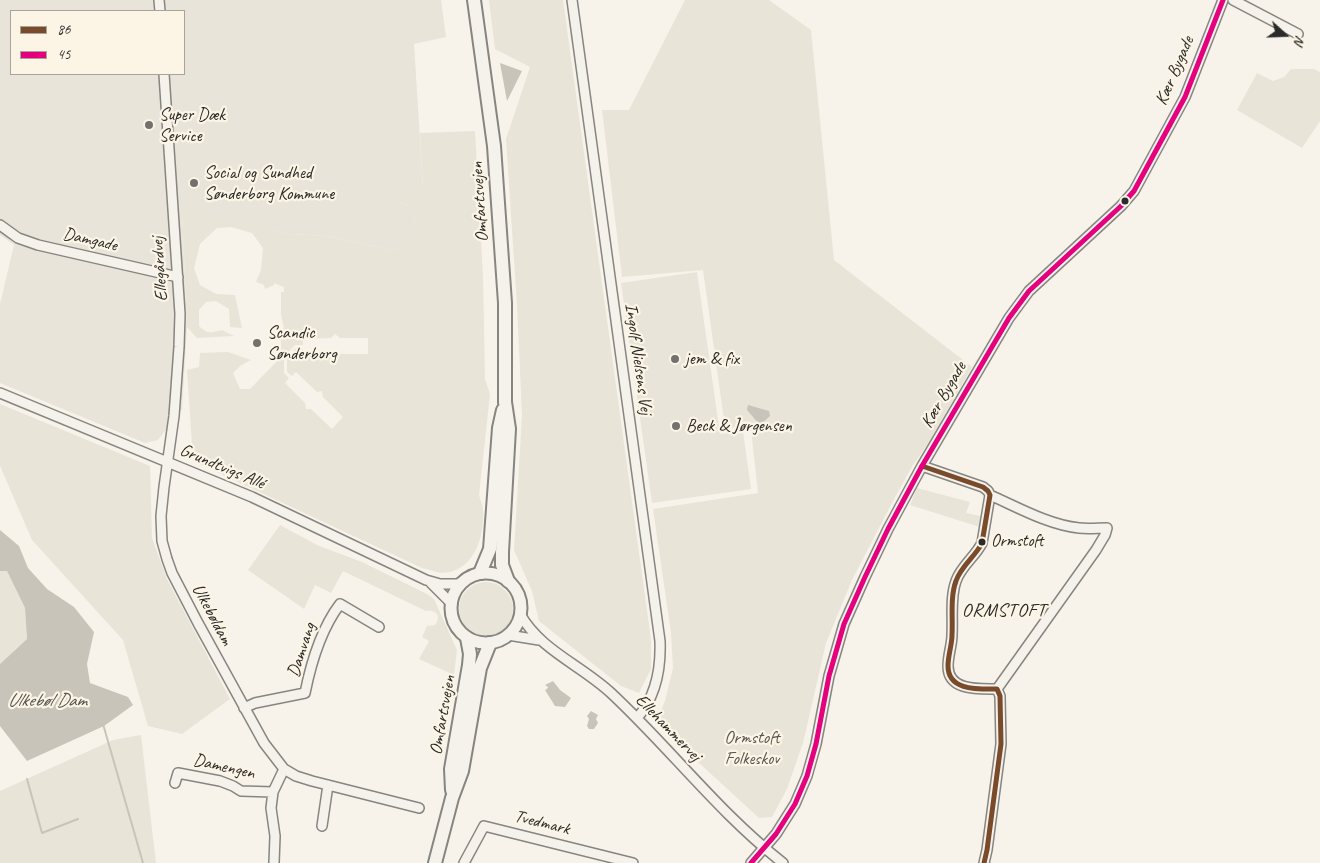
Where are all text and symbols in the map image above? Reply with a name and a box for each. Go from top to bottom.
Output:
legend [10,10,185,75]
north arrow [1260,10,1310,60]
text: 86 [57,20,71,39]
street label: Kær Bygade [1151,33,1199,109]
text: N [1290,33,1309,47]
text: 45 [57,45,71,64]
place label: Super Dæk Service [159,104,225,146]
marker: Super Dæk Service [143,119,155,131]
street label: Omfartsvejen [466,161,494,243]
place label: Social og Sundhed Sønderborg Kommune [204,162,334,204]
marker: Social og Sundhed Sønderborg Kommune [188,177,200,189]
unlabelled marker [1120,196,1130,206]
street label: Damgade [61,223,119,257]
street label: Ellegårdvej [147,236,173,302]
street label: Ingolf Nielsens Vej [619,302,657,416]
place label: Scandic Sønderborg [267,322,337,364]
marker: Scandic Sønderborg [251,337,263,349]
place label: jem & fix [685,348,739,370]
marker: jem & fix [669,353,681,365]
street label: Kær Bygade [916,358,972,432]
place label: Beck & Jørgensen [686,415,792,437]
marker: Beck & Jørgensen [670,420,682,432]
street label: Grundtvigs Allé [176,439,268,495]
place label: Ormstoft [991,532,1043,552]
marker: Ormstoft [977,537,987,547]
street label: Ulkebøldam [187,580,237,650]
district label: ORMSTOFT [960,600,1048,622]
street label: Damvang [283,620,321,680]
street label: Omfartsvejen [425,673,461,757]
water label: Ulkebøl Dam [8,690,86,712]
street label: Ellehammervej [630,690,706,766]
park label: Ormstoft Folkeskov [724,727,780,770]
street label: Damengen [191,749,257,785]
street label: Tvedmark [512,806,572,840]

